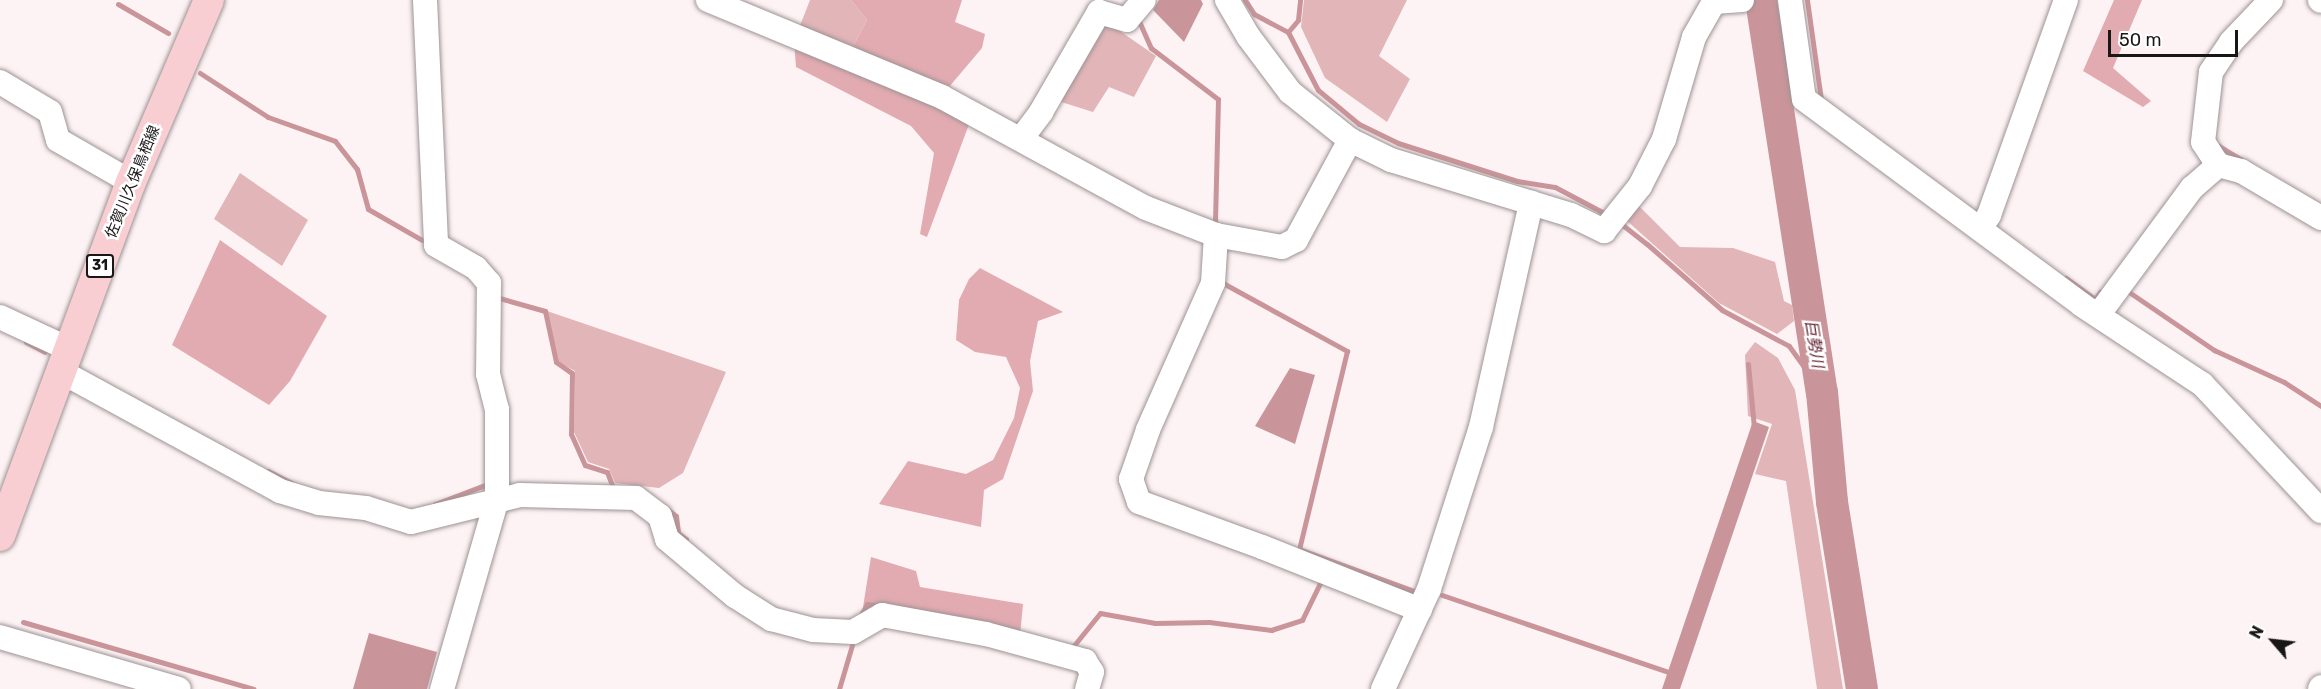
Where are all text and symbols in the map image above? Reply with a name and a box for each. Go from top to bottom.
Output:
scale bar [2111,18,2242,56]
text: 50 m [2119,29,2162,51]
street label: 佐賀川久保鳥栖線 [102,123,164,241]
road number: 31 [85,255,115,277]
water label: 巨勢川 [1801,319,1827,369]
north arrow [2243,611,2303,671]
text: N [2246,623,2268,642]

